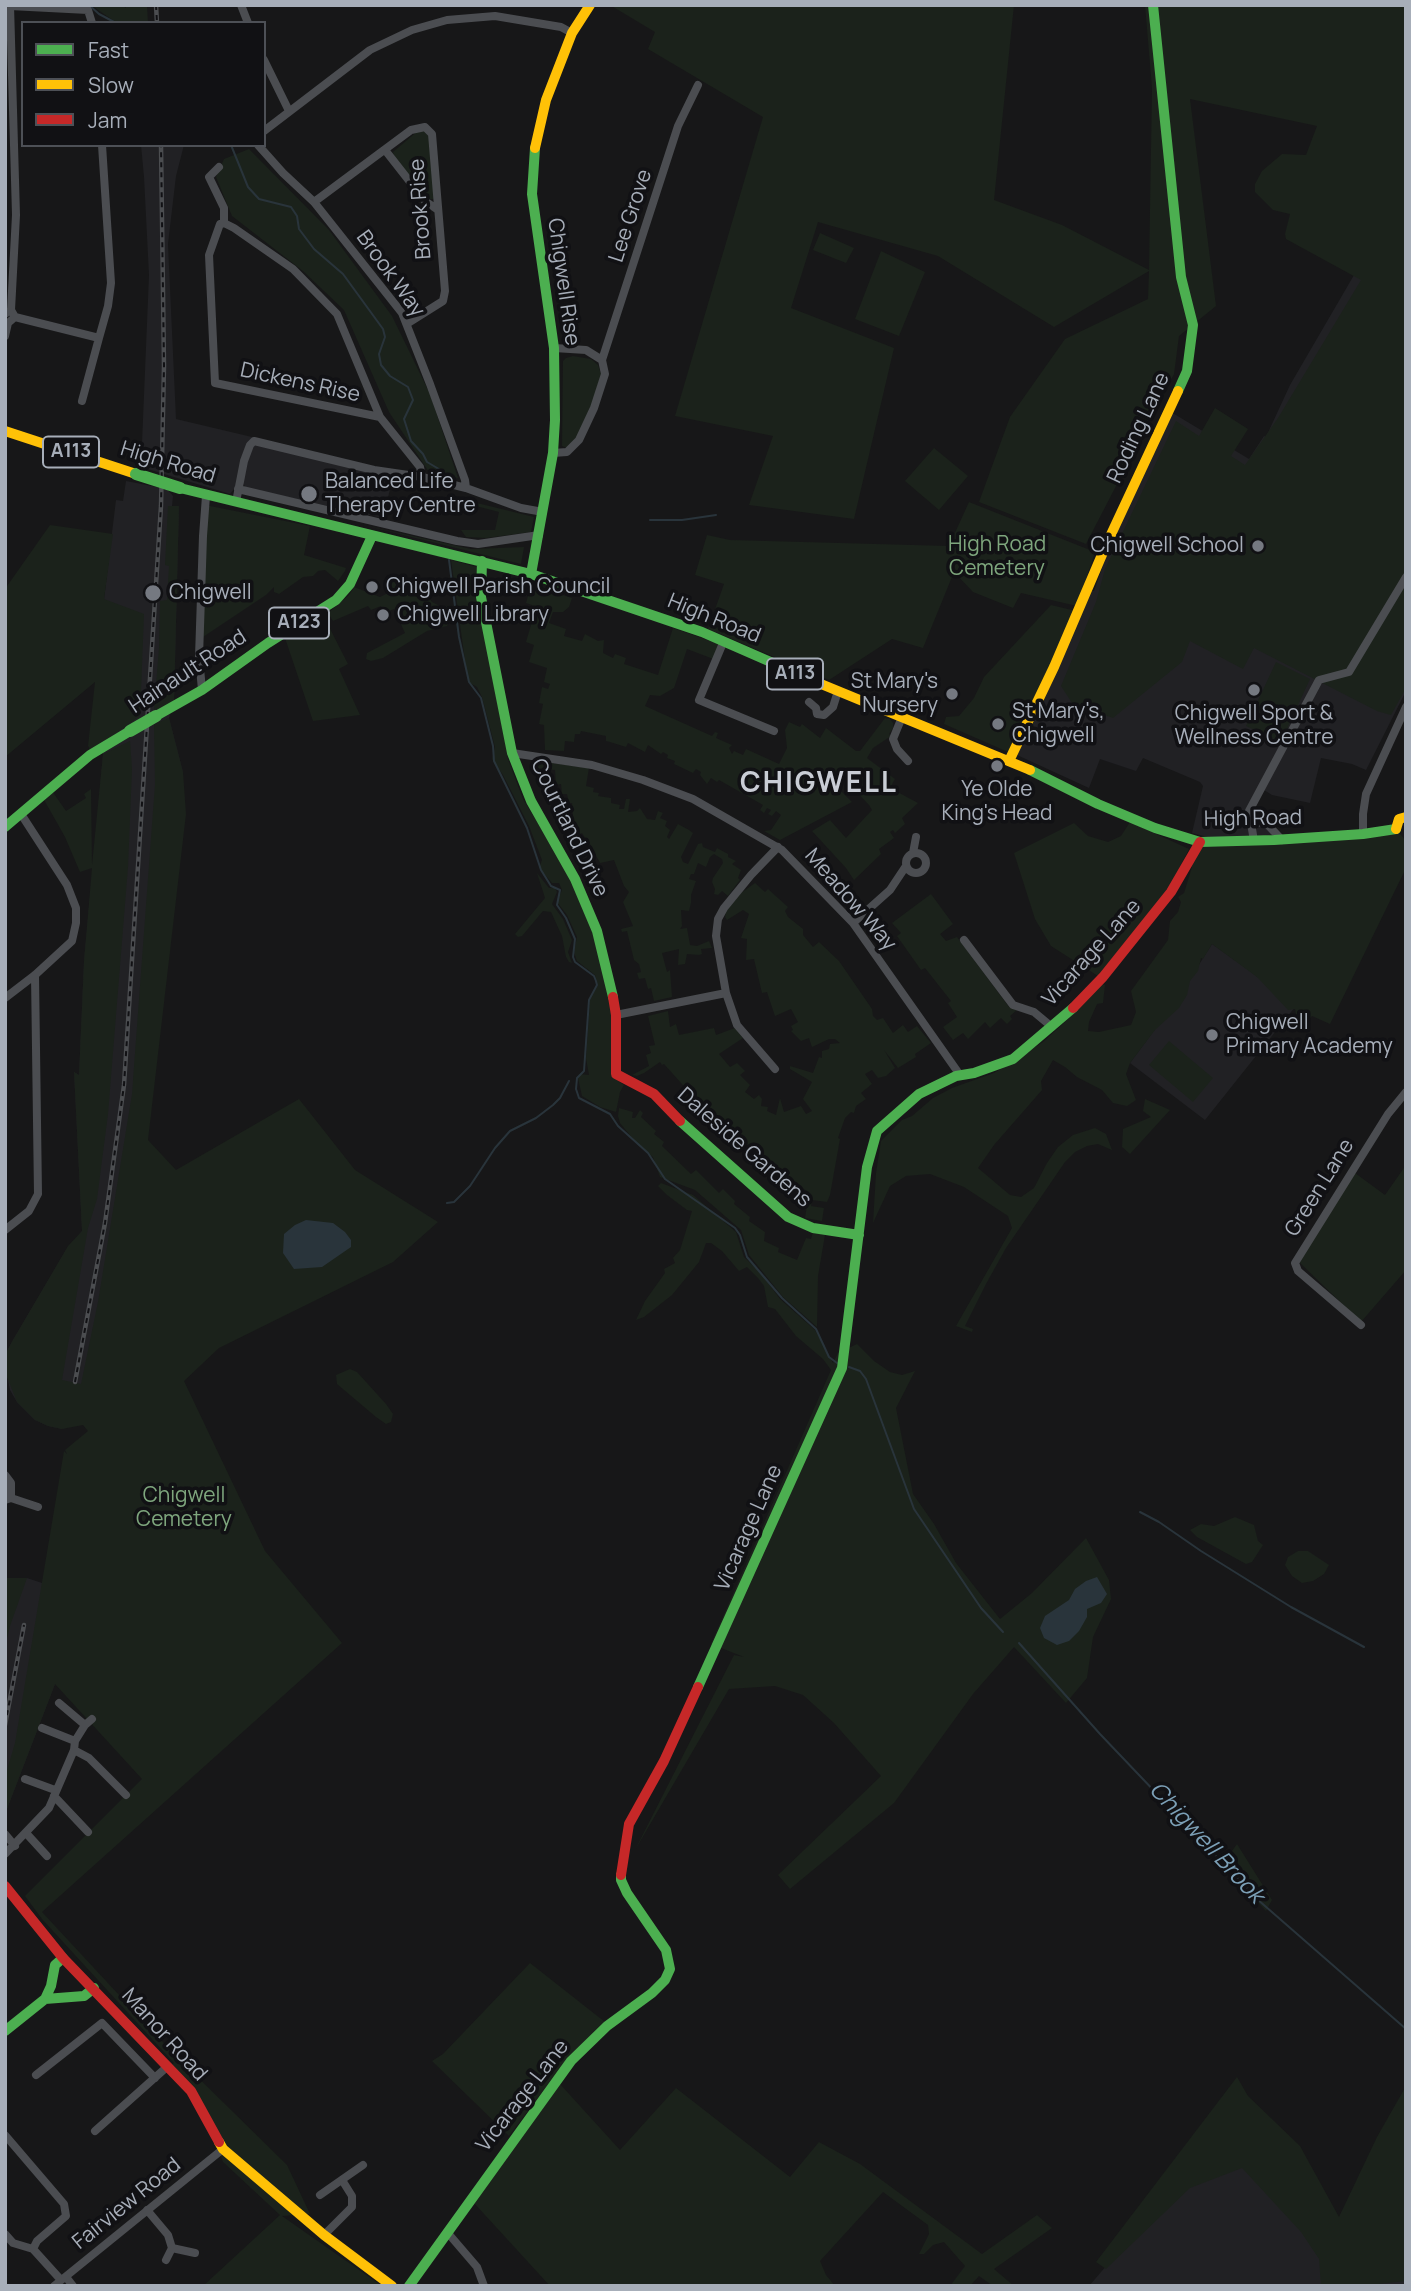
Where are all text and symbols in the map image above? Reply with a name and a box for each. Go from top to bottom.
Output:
legend [21,21,266,147]
text: Fast [88,36,129,64]
text: Slow [88,71,134,99]
text: Jam [88,106,127,134]
street label: Brook Rise [405,158,437,260]
street label: Lee Grove [604,166,658,266]
street label: Chigwell Rise [542,217,584,347]
street label: Brook Way [350,226,430,322]
street label: Dickens Rise [238,358,362,408]
street label: Roding Lane [1102,369,1176,487]
road number: A113 [43,436,99,467]
street label: High Road [117,437,219,489]
place label: Balanced Life Therapy Centre [325,469,476,519]
marker: Balanced Life Therapy Centre [299,484,319,504]
park label: High Road Cemetery [948,532,1046,582]
place label: Chigwell School [1090,533,1244,559]
marker: Chigwell School [1250,538,1266,554]
place label: Chigwell Parish Council [386,574,610,600]
marker: Chigwell Parish Council [364,579,380,595]
place label: Chigwell [169,580,252,606]
marker: Chigwell [143,583,163,603]
street label: High Road [664,589,764,649]
place label: Chigwell Library [397,602,549,628]
marker: Chigwell Library [375,607,391,623]
road number: A123 [269,608,329,638]
street label: Hainault Road [125,625,251,719]
road number: A113 [767,659,823,690]
place label: St Mary's Nursery [851,669,938,719]
marker: Chigwell Sport & Wellness Centre [1246,682,1262,698]
marker: St Mary's Nursery [944,686,960,702]
place label: St Mary's, Chigwell [1012,699,1105,749]
place label: Chigwell Sport & Wellness Centre [1175,701,1333,751]
marker: St Mary's, Chigwell [990,716,1006,732]
street label: Courtland Drive [525,755,613,901]
marker: Ye Olde King's Head [989,758,1005,774]
district label: CHIGWELL [741,767,897,801]
place label: Ye Olde King's Head [942,777,1052,827]
street label: High Road [1204,806,1302,832]
street label: Meadow Way [799,844,901,956]
street label: Vicarage Lane [1037,894,1147,1012]
place label: Chigwell Primary Academy [1226,1010,1393,1060]
marker: Chigwell Primary Academy [1204,1027,1220,1043]
street label: Daleside Gardens [672,1083,816,1213]
street label: Green Lane [1280,1135,1360,1241]
street label: Vicarage Lane [710,1461,788,1595]
park label: Chigwell Cemetery [136,1483,232,1533]
water label: Chigwell Brook [1143,1777,1269,1909]
street label: Manor Road [116,1984,212,2086]
street label: Vicarage Lane [471,2035,575,2157]
street label: Fairview Road [68,2153,186,2255]

